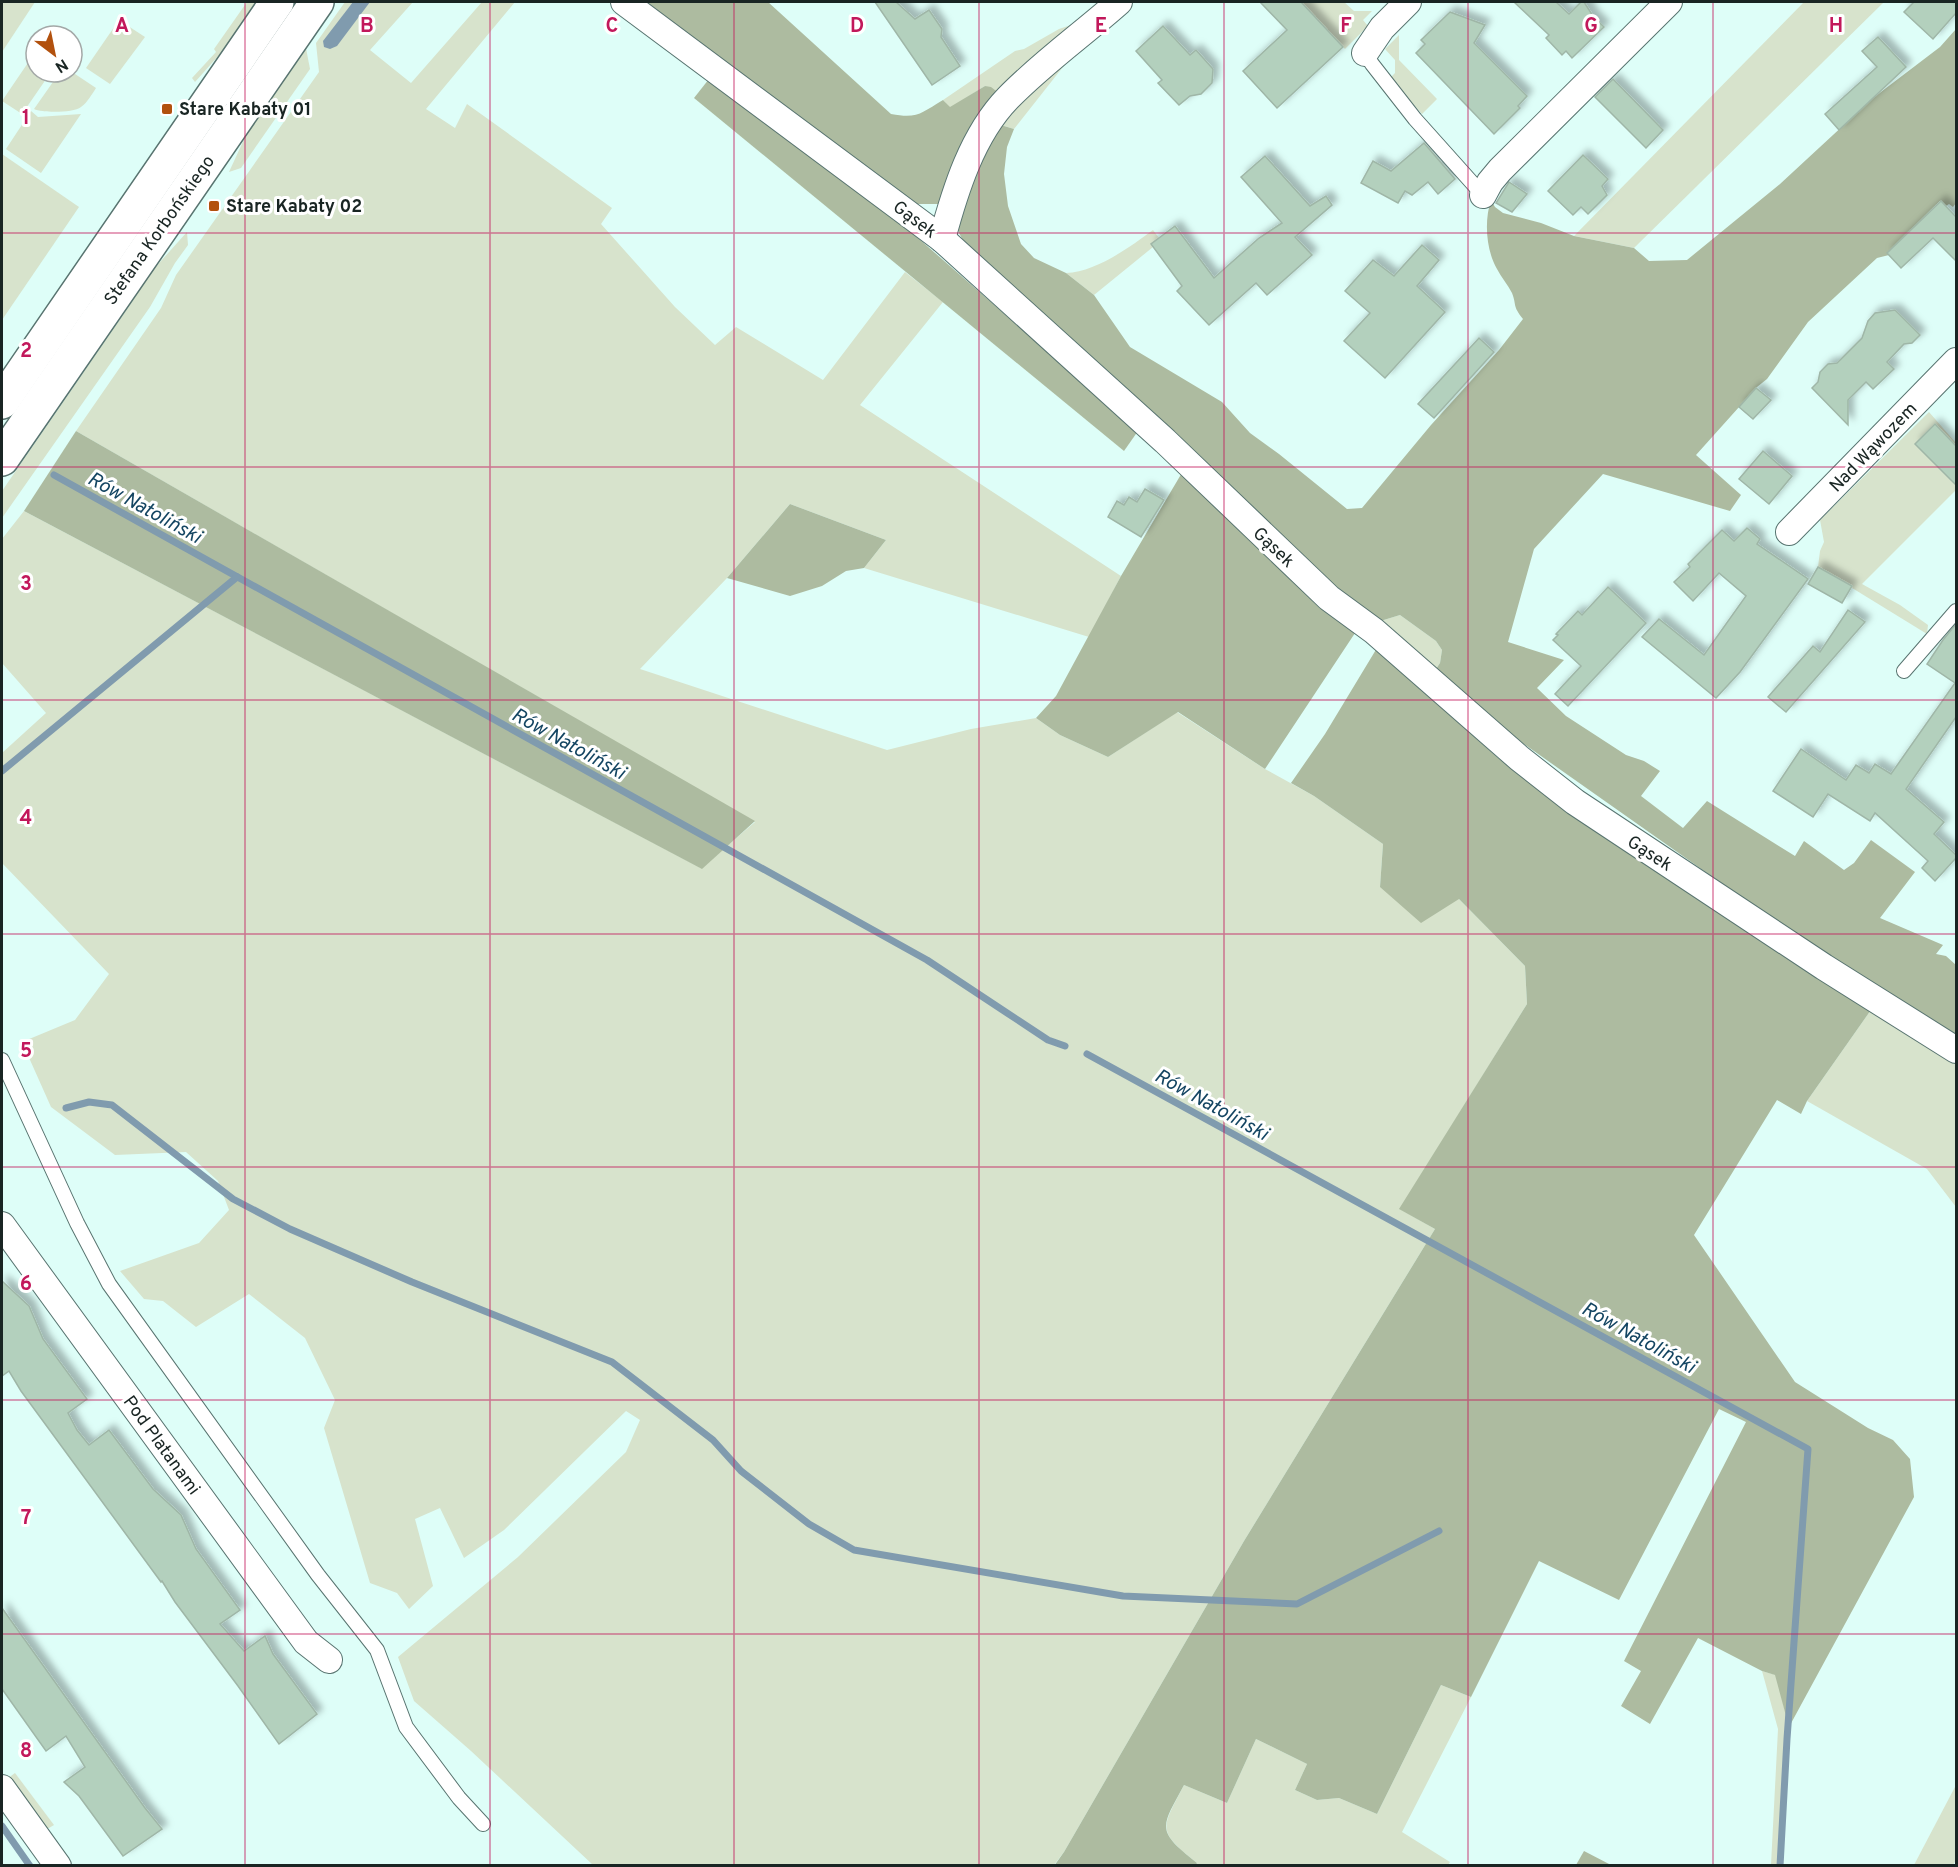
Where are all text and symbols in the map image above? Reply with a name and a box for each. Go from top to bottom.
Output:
text: A [115,14,129,40]
text: B [360,14,374,40]
text: C [606,14,618,40]
text: D [850,14,864,40]
text: E [1095,14,1107,40]
text: F [1340,14,1352,40]
text: G [1584,14,1598,40]
text: H [1829,14,1843,40]
north arrow [24,24,84,84]
text: N [51,53,71,77]
place label: Stare Kabaty 01 [179,99,312,122]
marker: Stare Kabaty 01 [160,102,174,116]
text: 1 [22,106,30,132]
street label: Stefana Korbońskiego [100,151,221,310]
place label: Stare Kabaty 02 [226,196,362,219]
street label: Gąsek [887,196,941,244]
marker: Stare Kabaty 02 [207,199,221,213]
text: 2 [20,339,32,365]
street label: Nad Wąwozem [1825,398,1923,498]
water label: Rów Natoliński [82,467,207,551]
street label: Gąsek [1247,523,1299,573]
text: 3 [20,572,32,598]
water label: Rów Natoliński [506,703,631,787]
text: 4 [20,806,32,832]
street label: Gąsek [1622,831,1676,877]
text: 5 [20,1039,32,1065]
water label: Rów Natoliński [1149,1064,1274,1148]
text: 6 [20,1272,32,1298]
water label: Rów Natoliński [1576,1297,1701,1381]
street label: Pod Platanami [117,1392,205,1500]
text: 7 [21,1506,31,1532]
text: 8 [20,1739,32,1765]

